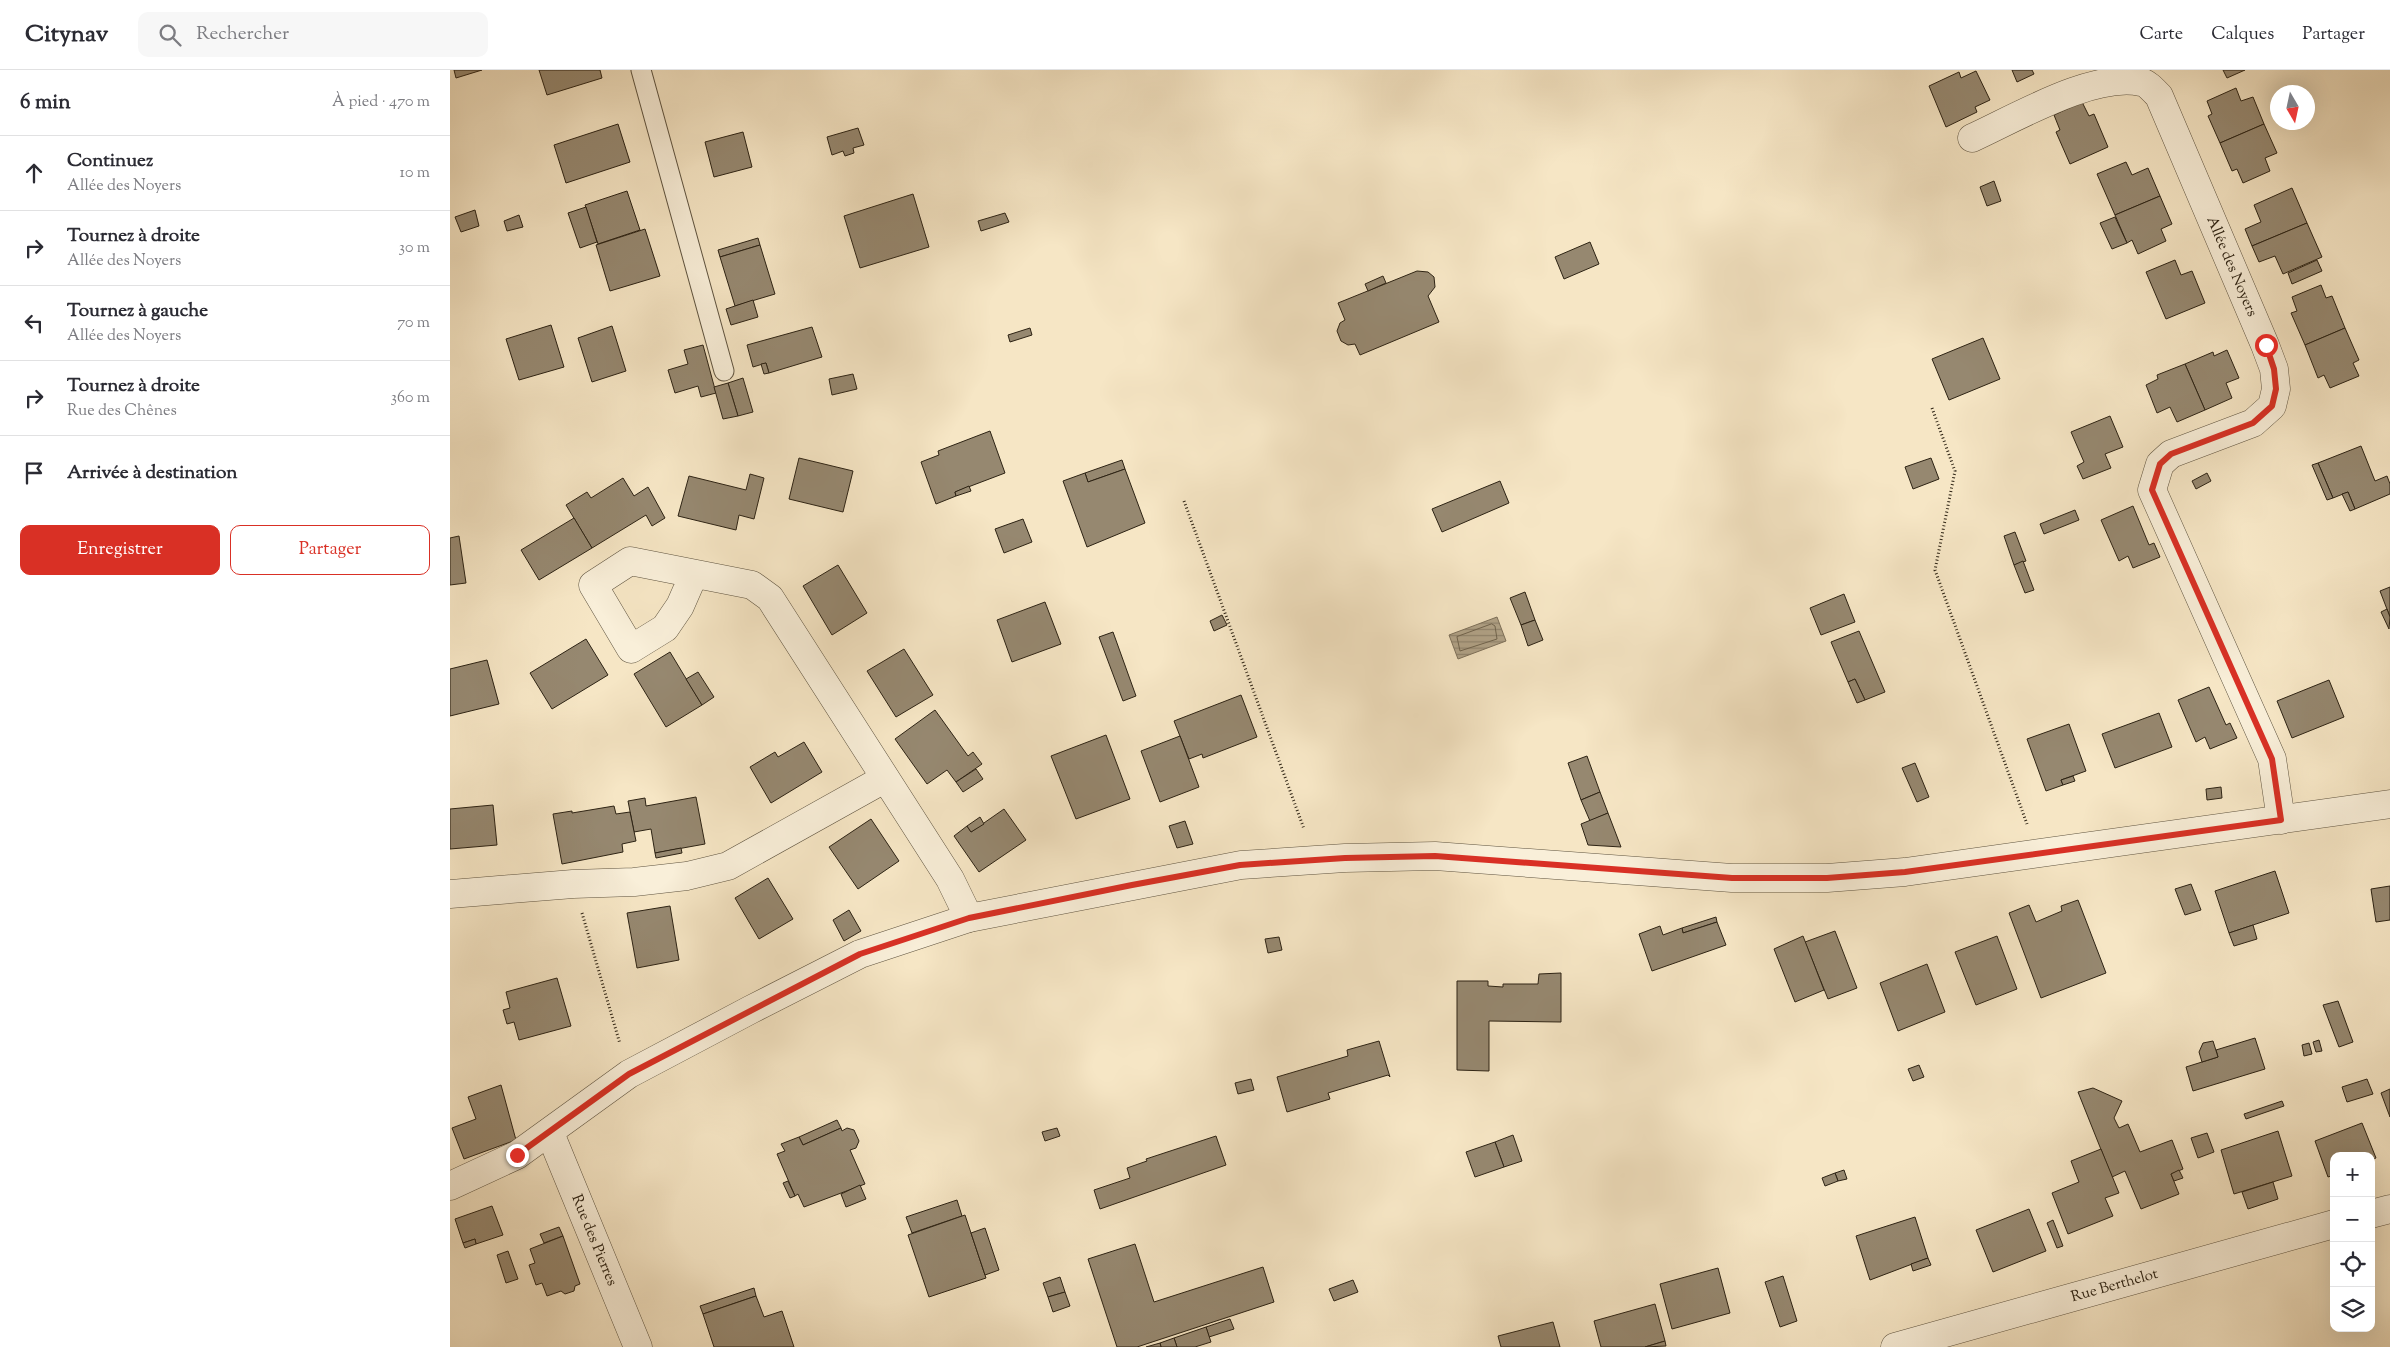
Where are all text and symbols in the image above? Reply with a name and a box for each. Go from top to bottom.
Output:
search box [138,12,488,57]
text: Citynav [25,18,108,52]
icon: search [156,21,184,49]
text: Rechercher [196,21,289,48]
text: Carte [2140,22,2183,48]
text: Calques [2211,22,2274,48]
text: Partager [2302,22,2365,48]
north arrow [2270,85,2315,130]
text: 6 min [20,88,71,118]
text: À pied · 470 m [332,91,430,114]
text: Continuez [67,148,153,175]
icon: ahead [20,159,48,187]
text: 10 m [400,162,430,185]
text: Allée des Noyers [67,175,181,198]
street label: Allée des Noyers [2201,213,2262,320]
text: Tournez à droite [67,223,200,250]
icon: right [20,234,48,262]
text: 30 m [399,237,430,260]
text: Allée des Noyers [67,250,181,273]
text: Tournez à gauche [67,298,208,325]
icon: left [20,309,48,337]
text: 70 m [397,312,430,335]
text: Allée des Noyers [67,325,181,348]
route start [2255,334,2278,357]
text: Tournez à droite [67,373,200,400]
icon: right [20,384,48,412]
text: 360 m [391,387,430,410]
text: Rue des Chênes [67,400,177,423]
icon: arrive [20,459,48,487]
text: Arrivée à destination [67,460,238,487]
button: Enregistrer [20,525,220,575]
button: Partager [230,525,430,575]
route end [506,1144,529,1167]
map controls [2330,1152,2375,1332]
button: + [2330,1152,2375,1197]
street label: Rue des Pierres [566,1191,622,1289]
button: − [2330,1197,2375,1242]
button: locate [2330,1242,2375,1287]
street label: Rue Berthelot [2069,1263,2160,1308]
button: layers [2330,1287,2375,1332]

